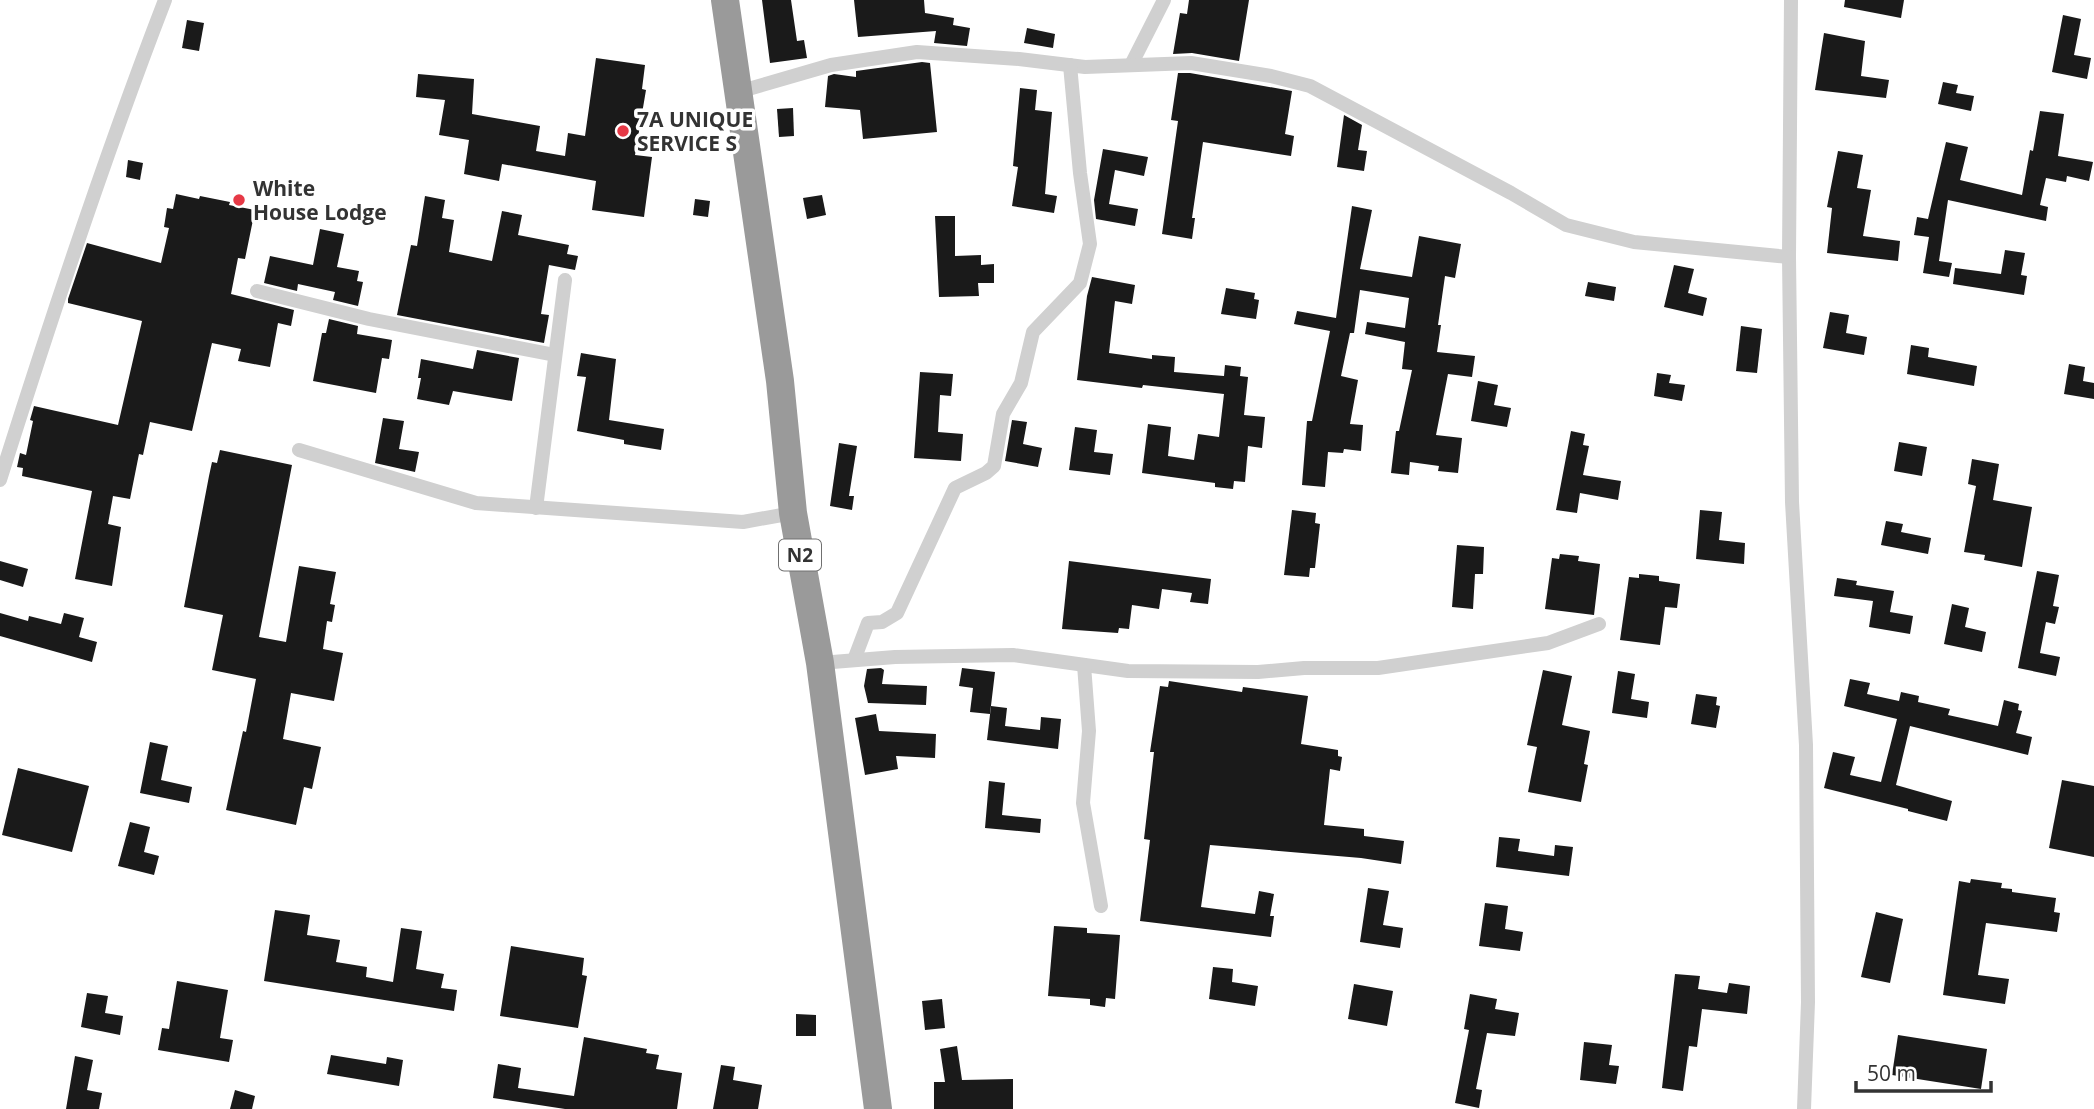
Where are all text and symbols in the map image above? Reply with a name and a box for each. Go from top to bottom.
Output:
place label: 7A UNIQUE SERVICE S [637,105,753,157]
marker: 7A UNIQUE SERVICE S [615,123,631,139]
place label: White House Lodge [253,174,387,226]
marker: White House Lodge [231,192,247,208]
road number: N2 [779,540,821,570]
scale bar [1856,1050,1991,1094]
text: 50 m [1867,1059,1916,1087]

